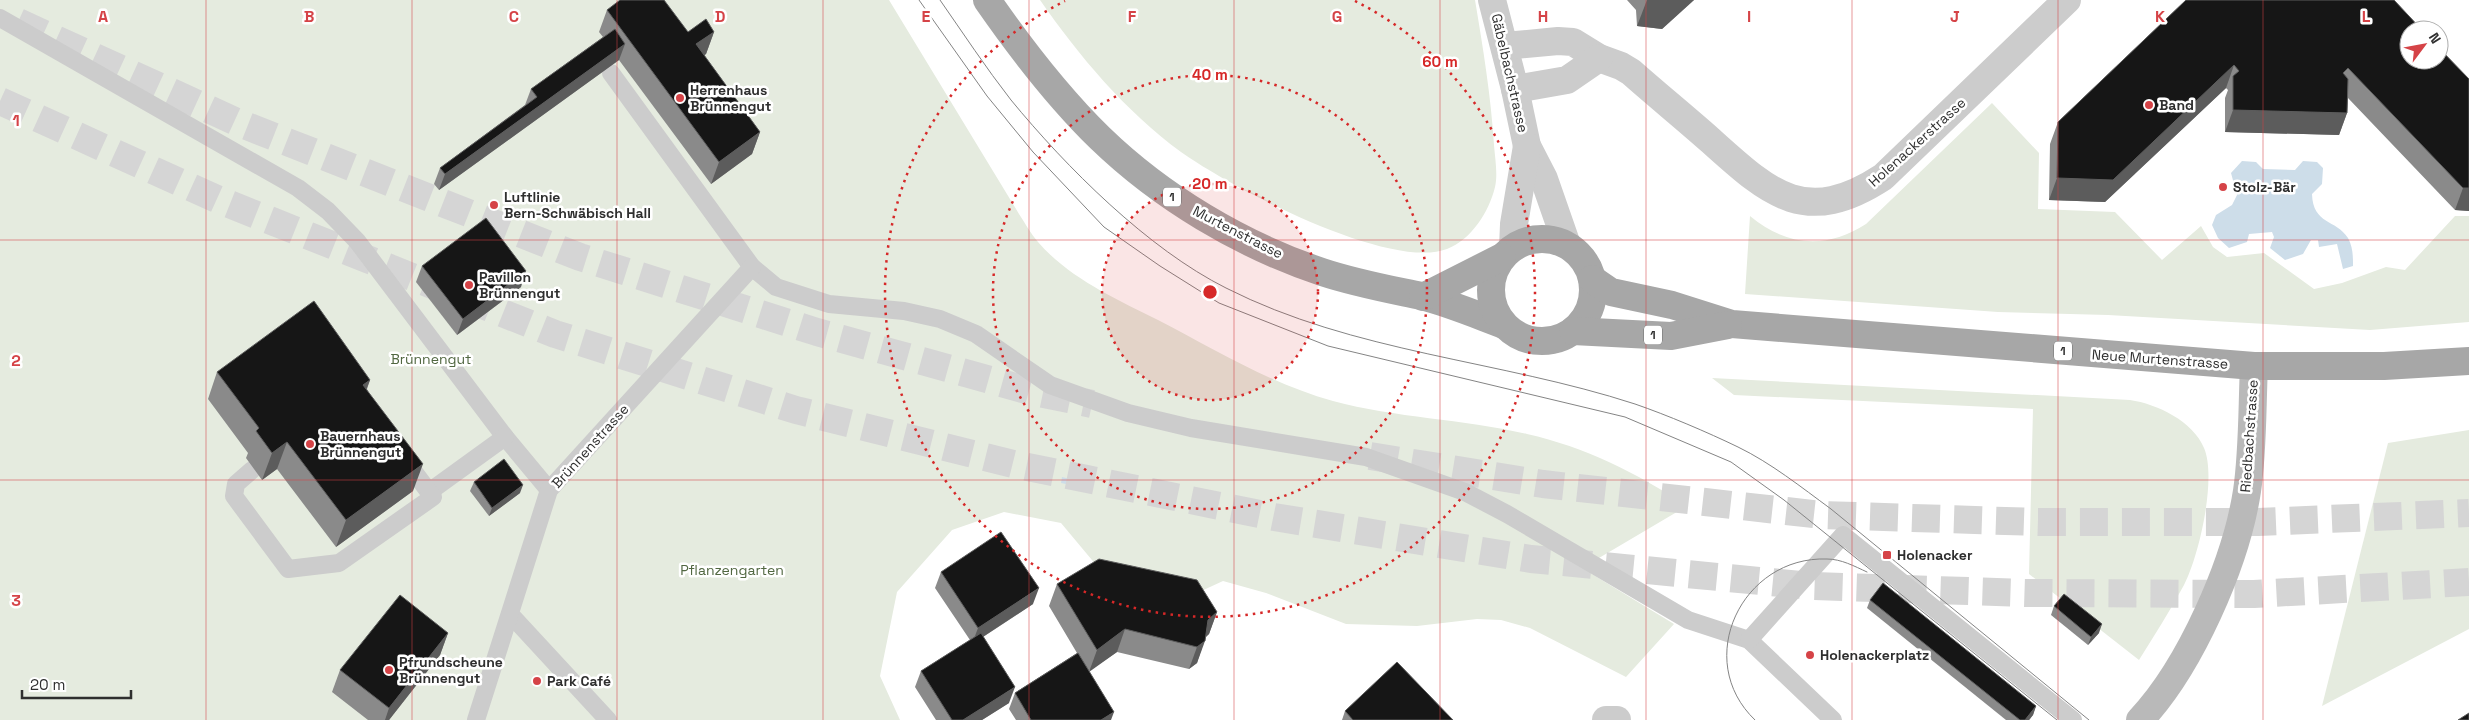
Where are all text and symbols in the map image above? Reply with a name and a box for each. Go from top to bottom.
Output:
text: A [98,6,108,27]
text: B [304,6,314,27]
text: C [509,6,519,27]
text: D [715,6,725,27]
text: E [922,6,931,27]
text: F [1128,6,1137,27]
text: G [1332,6,1342,27]
text: H [1538,6,1548,27]
text: I [1747,6,1751,27]
text: J [1950,6,1960,27]
text: K [2155,6,2165,27]
text: L [2362,6,2371,27]
street label: Gäbelbachstrasse [1488,12,1532,134]
north arrow [2399,20,2449,70]
text: N [2425,29,2445,47]
text: 60 m [1422,52,1458,71]
text: 40 m [1192,65,1228,84]
place label: Herrenhaus Brünnengut [690,81,771,115]
marker: Herrenhaus Brünnengut [674,92,686,104]
street label: Holenackerstrasse [1865,94,1969,190]
place label: Band [2159,96,2194,114]
marker: Band [2143,99,2155,111]
text: 1 [12,110,20,131]
text: 20 m [1192,174,1228,193]
place label: Stolz-Bär [2233,178,2296,196]
marker: Stolz-Bär [2217,181,2229,193]
place label: Luftlinie Bern-Schwäbisch Hall [504,188,651,222]
road number: 1 [1163,188,1181,206]
marker: Luftlinie Bern-Schwäbisch Hall [488,199,500,211]
street label: Murtenstrasse [1190,202,1286,262]
place label: Pavillon Brünnengut [479,268,560,302]
marker: Pavillon Brünnengut [463,279,475,291]
centre of rings [1201,283,1219,301]
road number: 1 [1644,326,1662,344]
road number: 1 [2054,342,2072,361]
street label: Neue Murtenstrasse [2091,345,2229,373]
text: 2 [11,350,21,371]
park label: Brünnengut [390,350,472,368]
street label: Riedbachstrasse [2236,379,2262,493]
street label: Brünnenstrasse [548,400,632,492]
place label: Bauernhaus Brünnengut [320,427,401,461]
marker: Bauernhaus Brünnengut [304,438,316,450]
place label: Holenacker [1897,546,1973,564]
marker: Holenacker [1881,549,1893,561]
park label: Pflanzengarten [680,561,784,579]
text: 3 [11,590,21,611]
place label: Holenackerplatz [1820,646,1929,664]
marker: Holenackerplatz [1804,649,1816,661]
place label: Pfrundscheune Brünnengut [399,653,503,687]
marker: Pfrundscheune Brünnengut [383,664,395,676]
scale bar [22,668,131,700]
place label: Park Café [547,672,611,690]
text: 20 m [30,675,65,694]
marker: Park Café [531,675,543,687]

